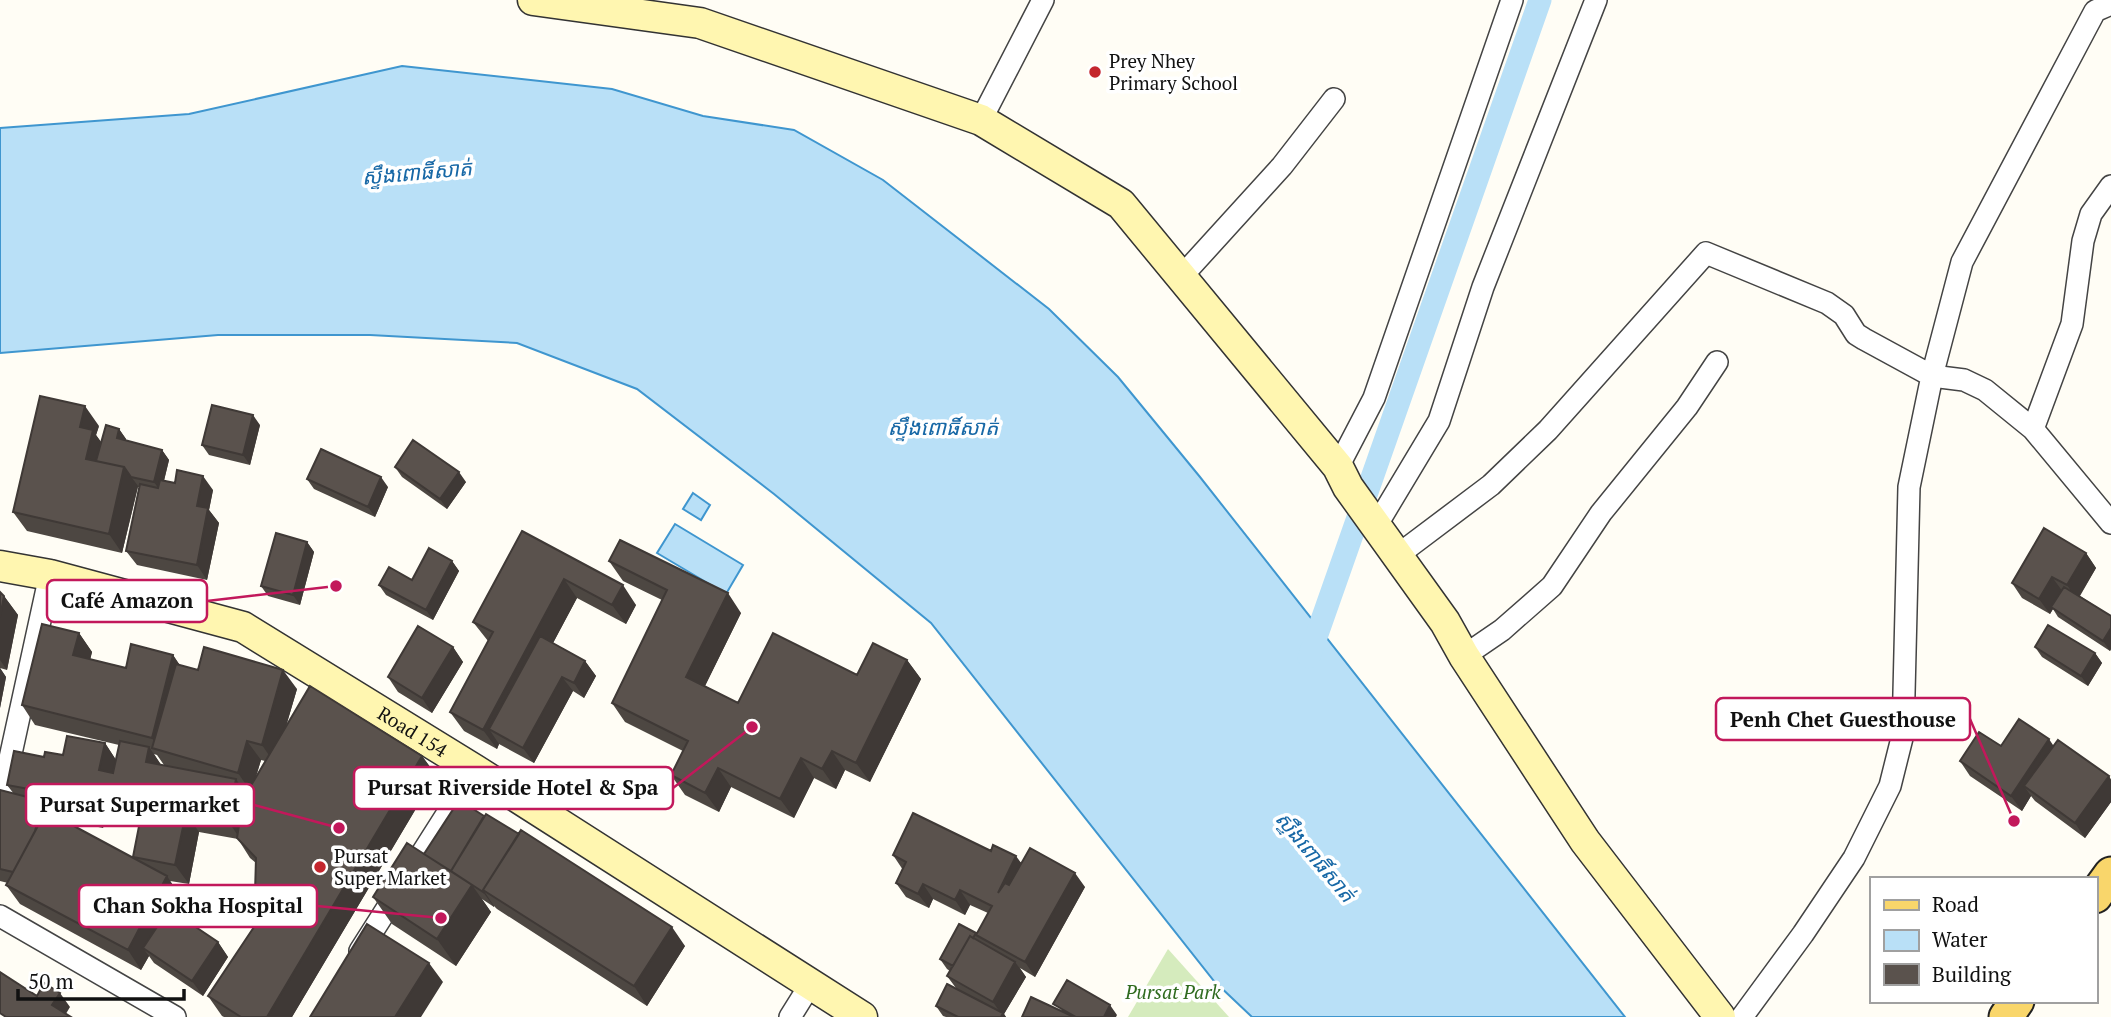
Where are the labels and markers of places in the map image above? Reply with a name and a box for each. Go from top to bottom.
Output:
place label: Prey Nhey Primary School [1109,48,1238,95]
marker: Prey Nhey Primary School [1087,64,1103,80]
callout: Café Amazon [47,580,207,622]
callout: Penh Chet Guesthouse [1716,698,1970,740]
callout: Pursat Riverside Hotel & Spa [354,767,673,809]
callout: Pursat Supermarket [26,784,254,826]
place label: Pursat Super Market [334,843,447,890]
marker: Pursat Super Market [312,859,328,875]
callout: Chan Sokha Hospital [79,885,317,927]

